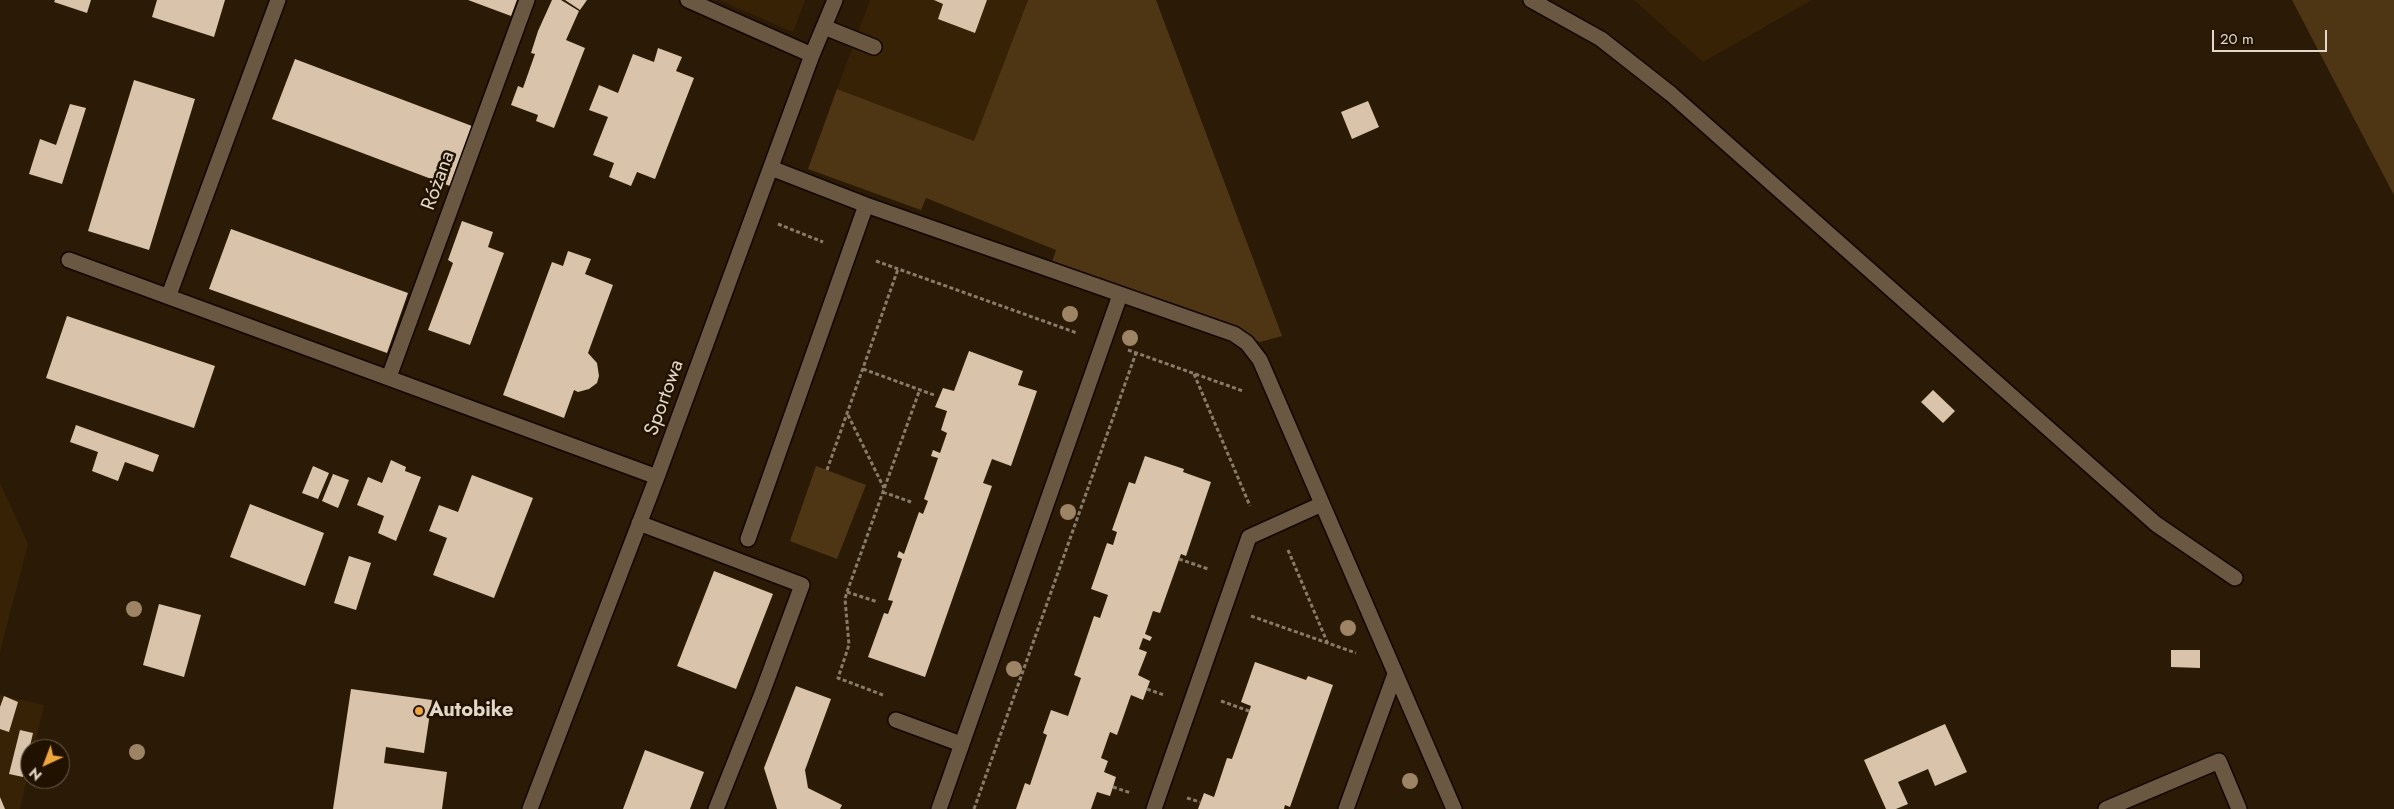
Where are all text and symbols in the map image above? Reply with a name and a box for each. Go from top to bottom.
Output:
scale bar [2214,20,2329,52]
text: 20 m [2220,28,2254,50]
street label: Różana [417,148,461,214]
street label: Sportowa [640,357,690,439]
place label: Autobike [429,699,514,723]
marker: Autobike [413,705,425,717]
north arrow [20,739,70,789]
text: N [25,763,46,785]

